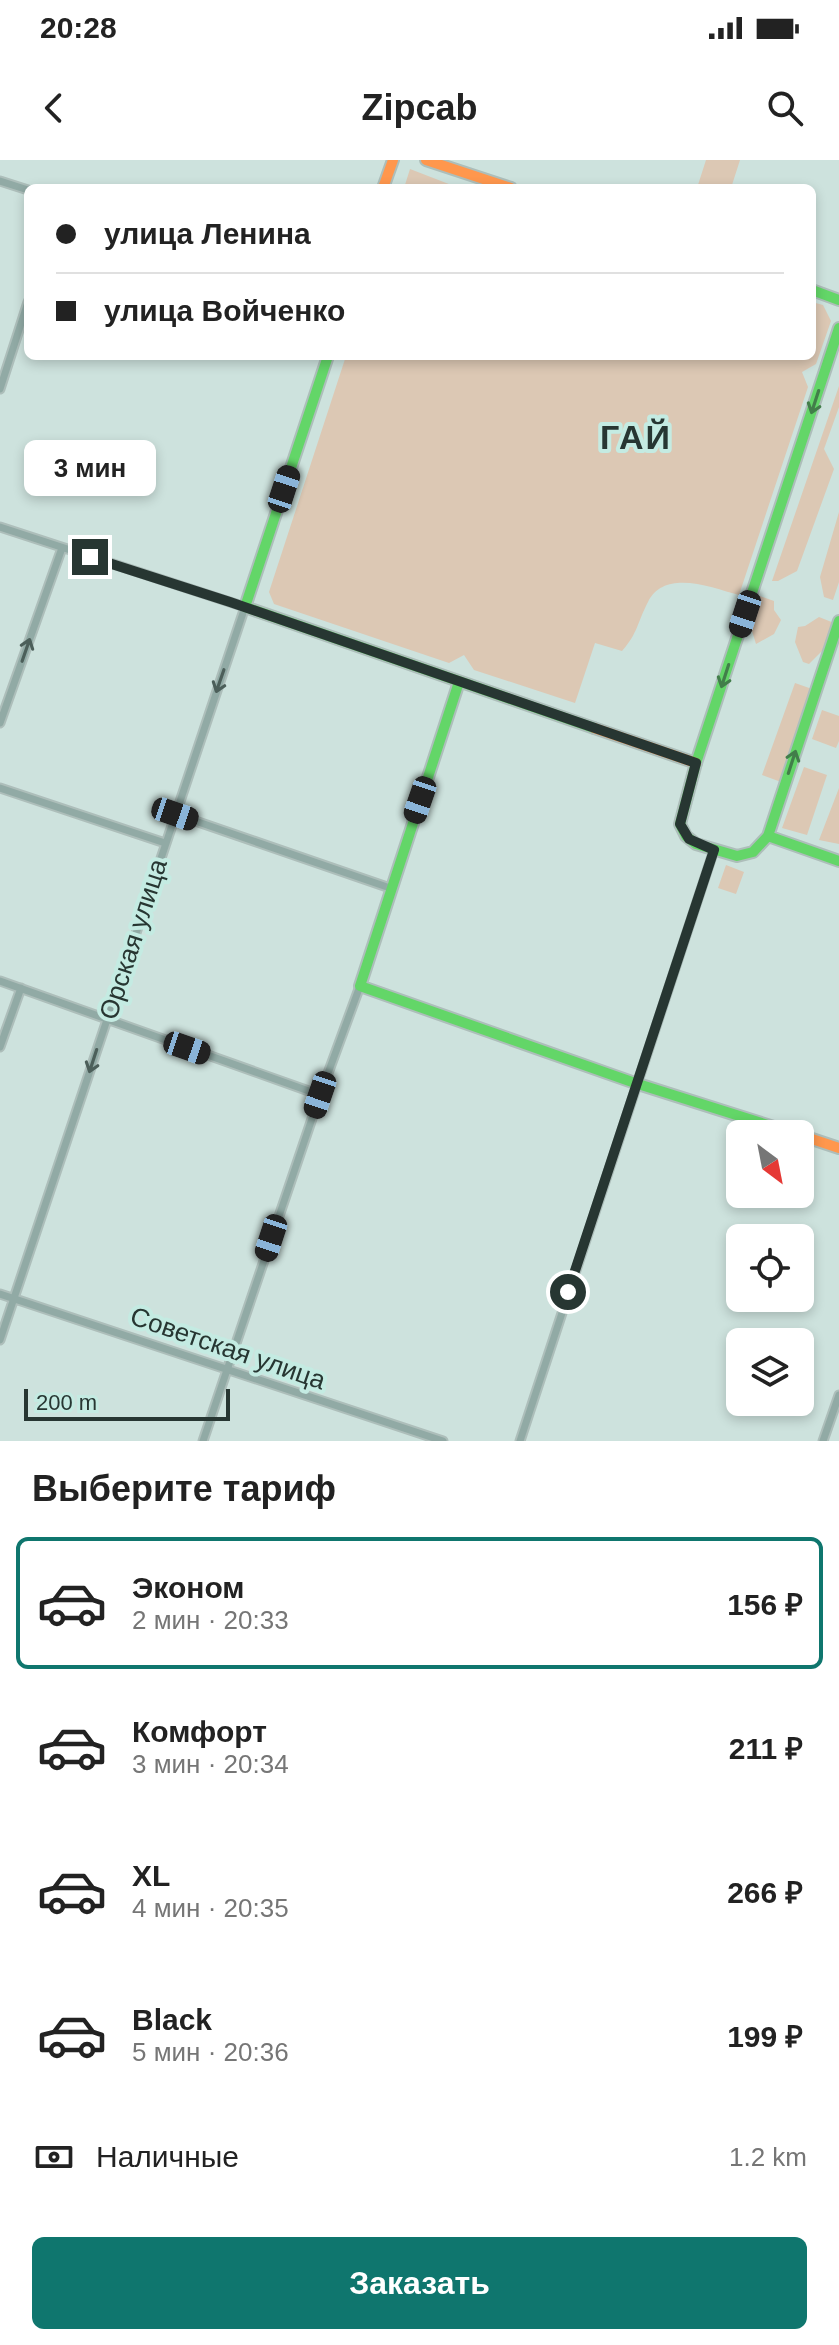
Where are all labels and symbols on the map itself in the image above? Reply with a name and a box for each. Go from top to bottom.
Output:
one-way arrow [806,389,821,414]
district label: ГАЙ [600,418,672,456]
callout: 3 мин [24,441,156,497]
car [265,462,303,516]
route end [72,539,108,575]
car [726,587,764,641]
one-way arrow [20,638,34,662]
one-way arrow [717,662,732,688]
one-way arrow [211,669,226,694]
one-way arrow [786,750,801,775]
car [401,773,439,827]
car [148,795,202,833]
street label: Орская улица [93,855,173,1023]
car [160,1029,214,1067]
one-way arrow [85,1048,100,1073]
car [301,1068,339,1122]
north arrow [726,1120,814,1208]
car [252,1211,290,1265]
route start [550,1274,586,1310]
street label: Советская улица [127,1301,330,1396]
scale bar [24,1385,230,1421]

